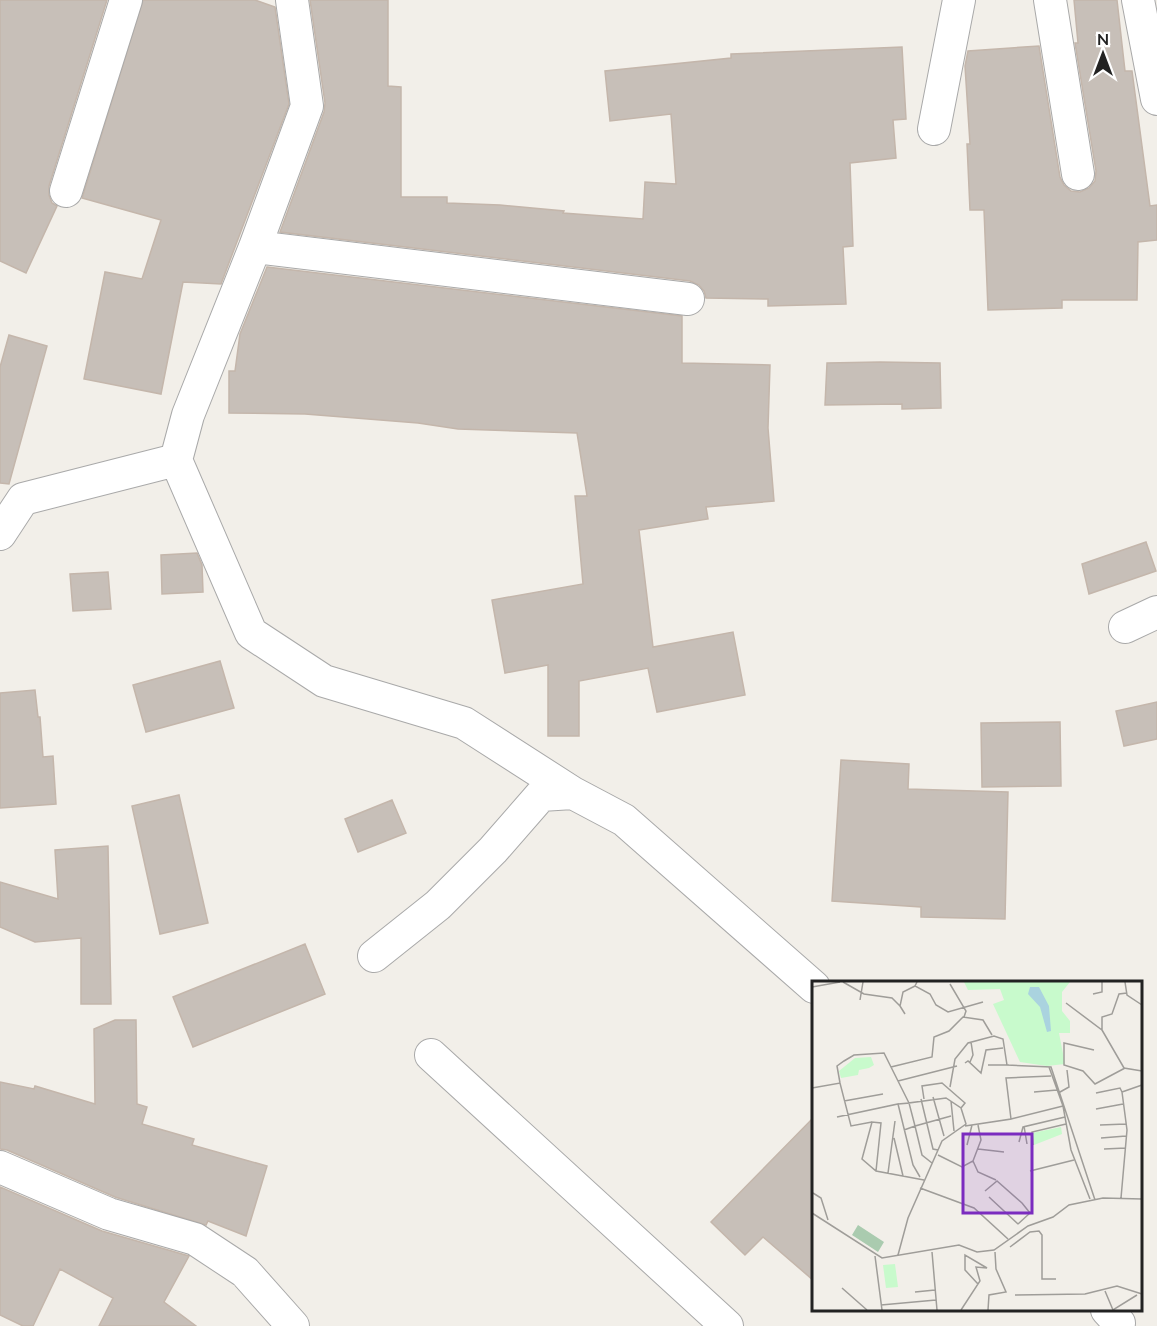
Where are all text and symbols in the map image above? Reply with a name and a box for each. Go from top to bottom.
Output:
north arrow [1073,24,1133,84]
text: N [1097,29,1109,49]
inset map [812,981,1142,1311]

